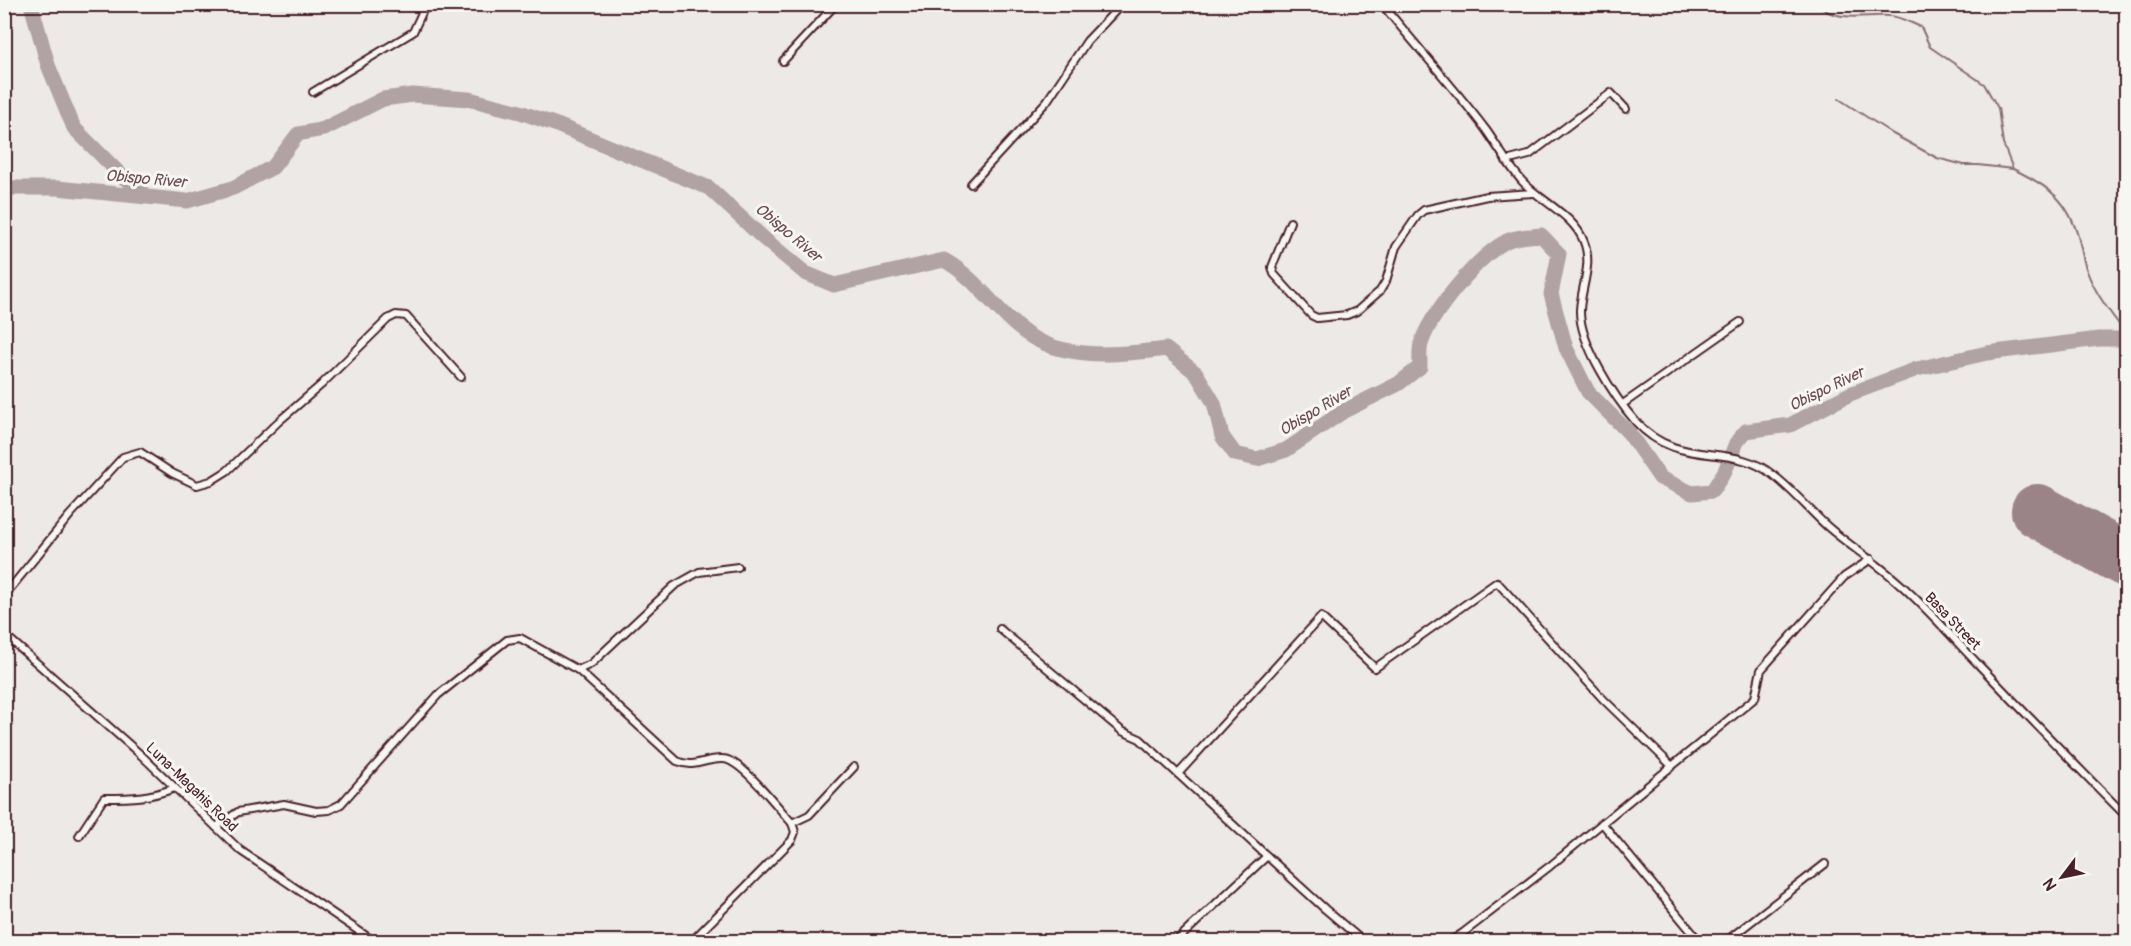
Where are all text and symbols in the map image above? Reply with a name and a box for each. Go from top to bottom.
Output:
water label: Obispo River [105,166,189,193]
water label: Obispo River [751,199,828,268]
water label: Obispo River [1786,361,1869,416]
water label: Obispo River [1276,380,1357,440]
street label: Basa Street [1920,588,1986,655]
street label: Luna-Magahis Road [142,738,242,836]
north arrow [2032,847,2092,907]
text: N [2039,874,2061,894]

